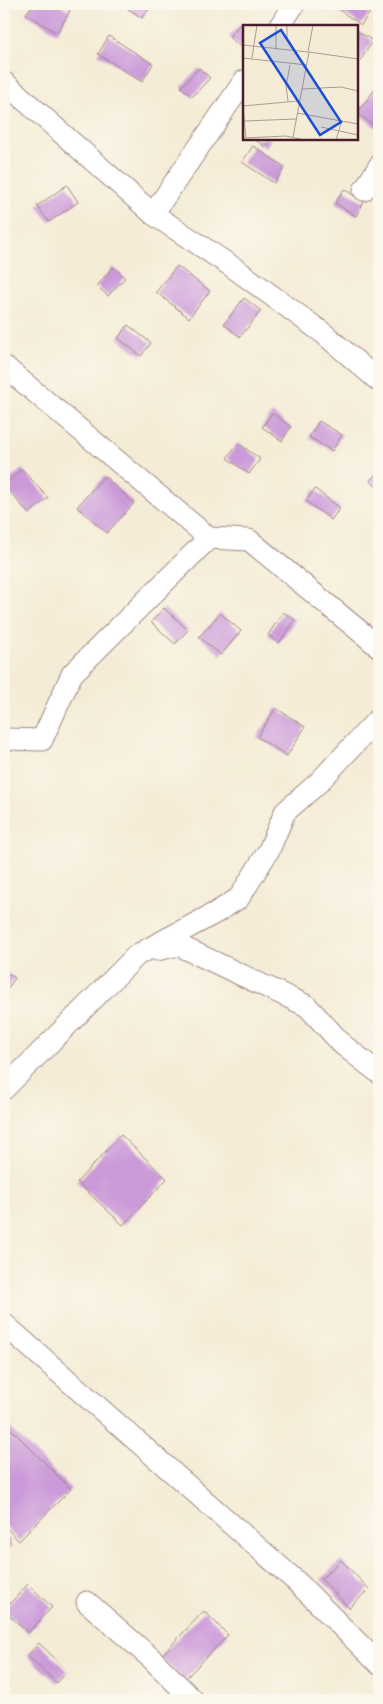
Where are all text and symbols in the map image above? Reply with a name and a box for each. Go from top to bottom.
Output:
inset map [243,25,358,140]

